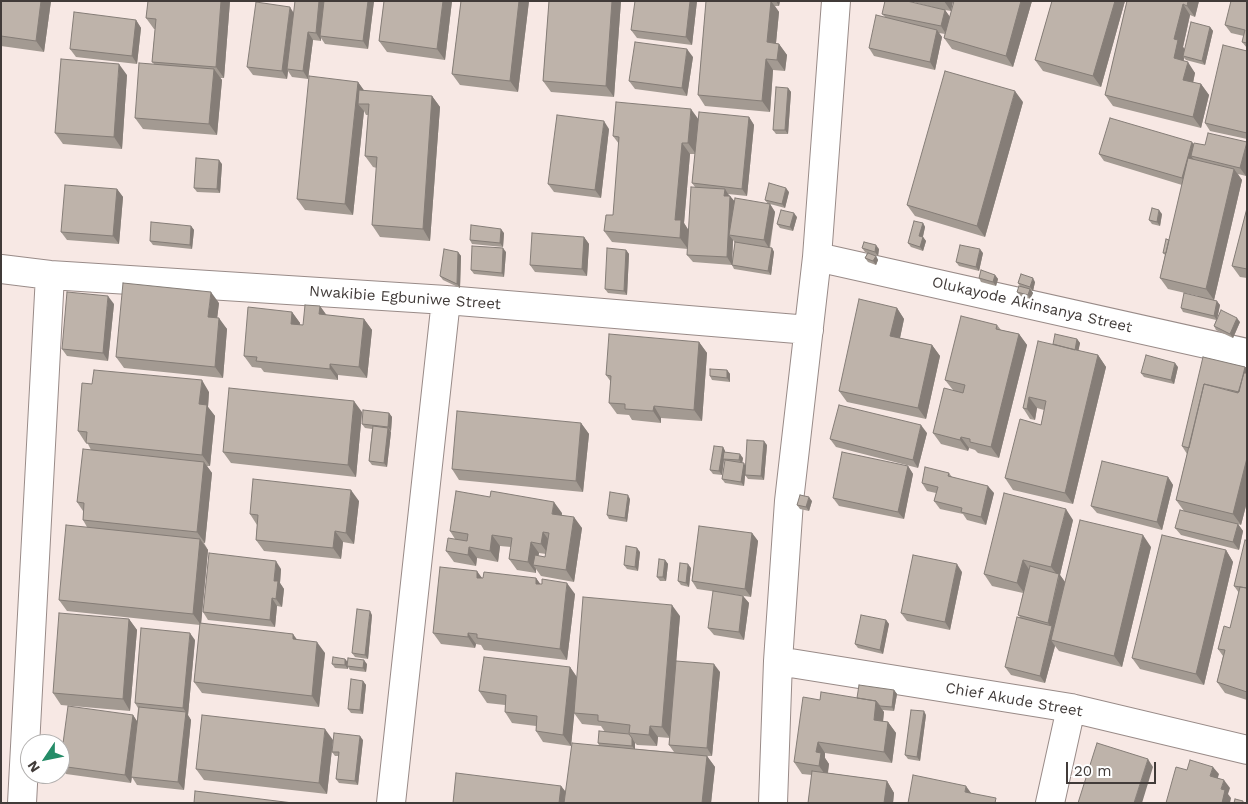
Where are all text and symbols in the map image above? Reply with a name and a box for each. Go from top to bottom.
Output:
street label: Olukayode Akinsanya Street [930,273,1134,337]
street label: Nwakibie Egbuniwe Street [308,282,502,314]
street label: Chief Akude Street [944,679,1084,721]
north arrow [20,734,70,784]
scale bar [1068,752,1158,784]
text: N [24,758,43,776]
text: 20 m [1074,762,1112,780]

